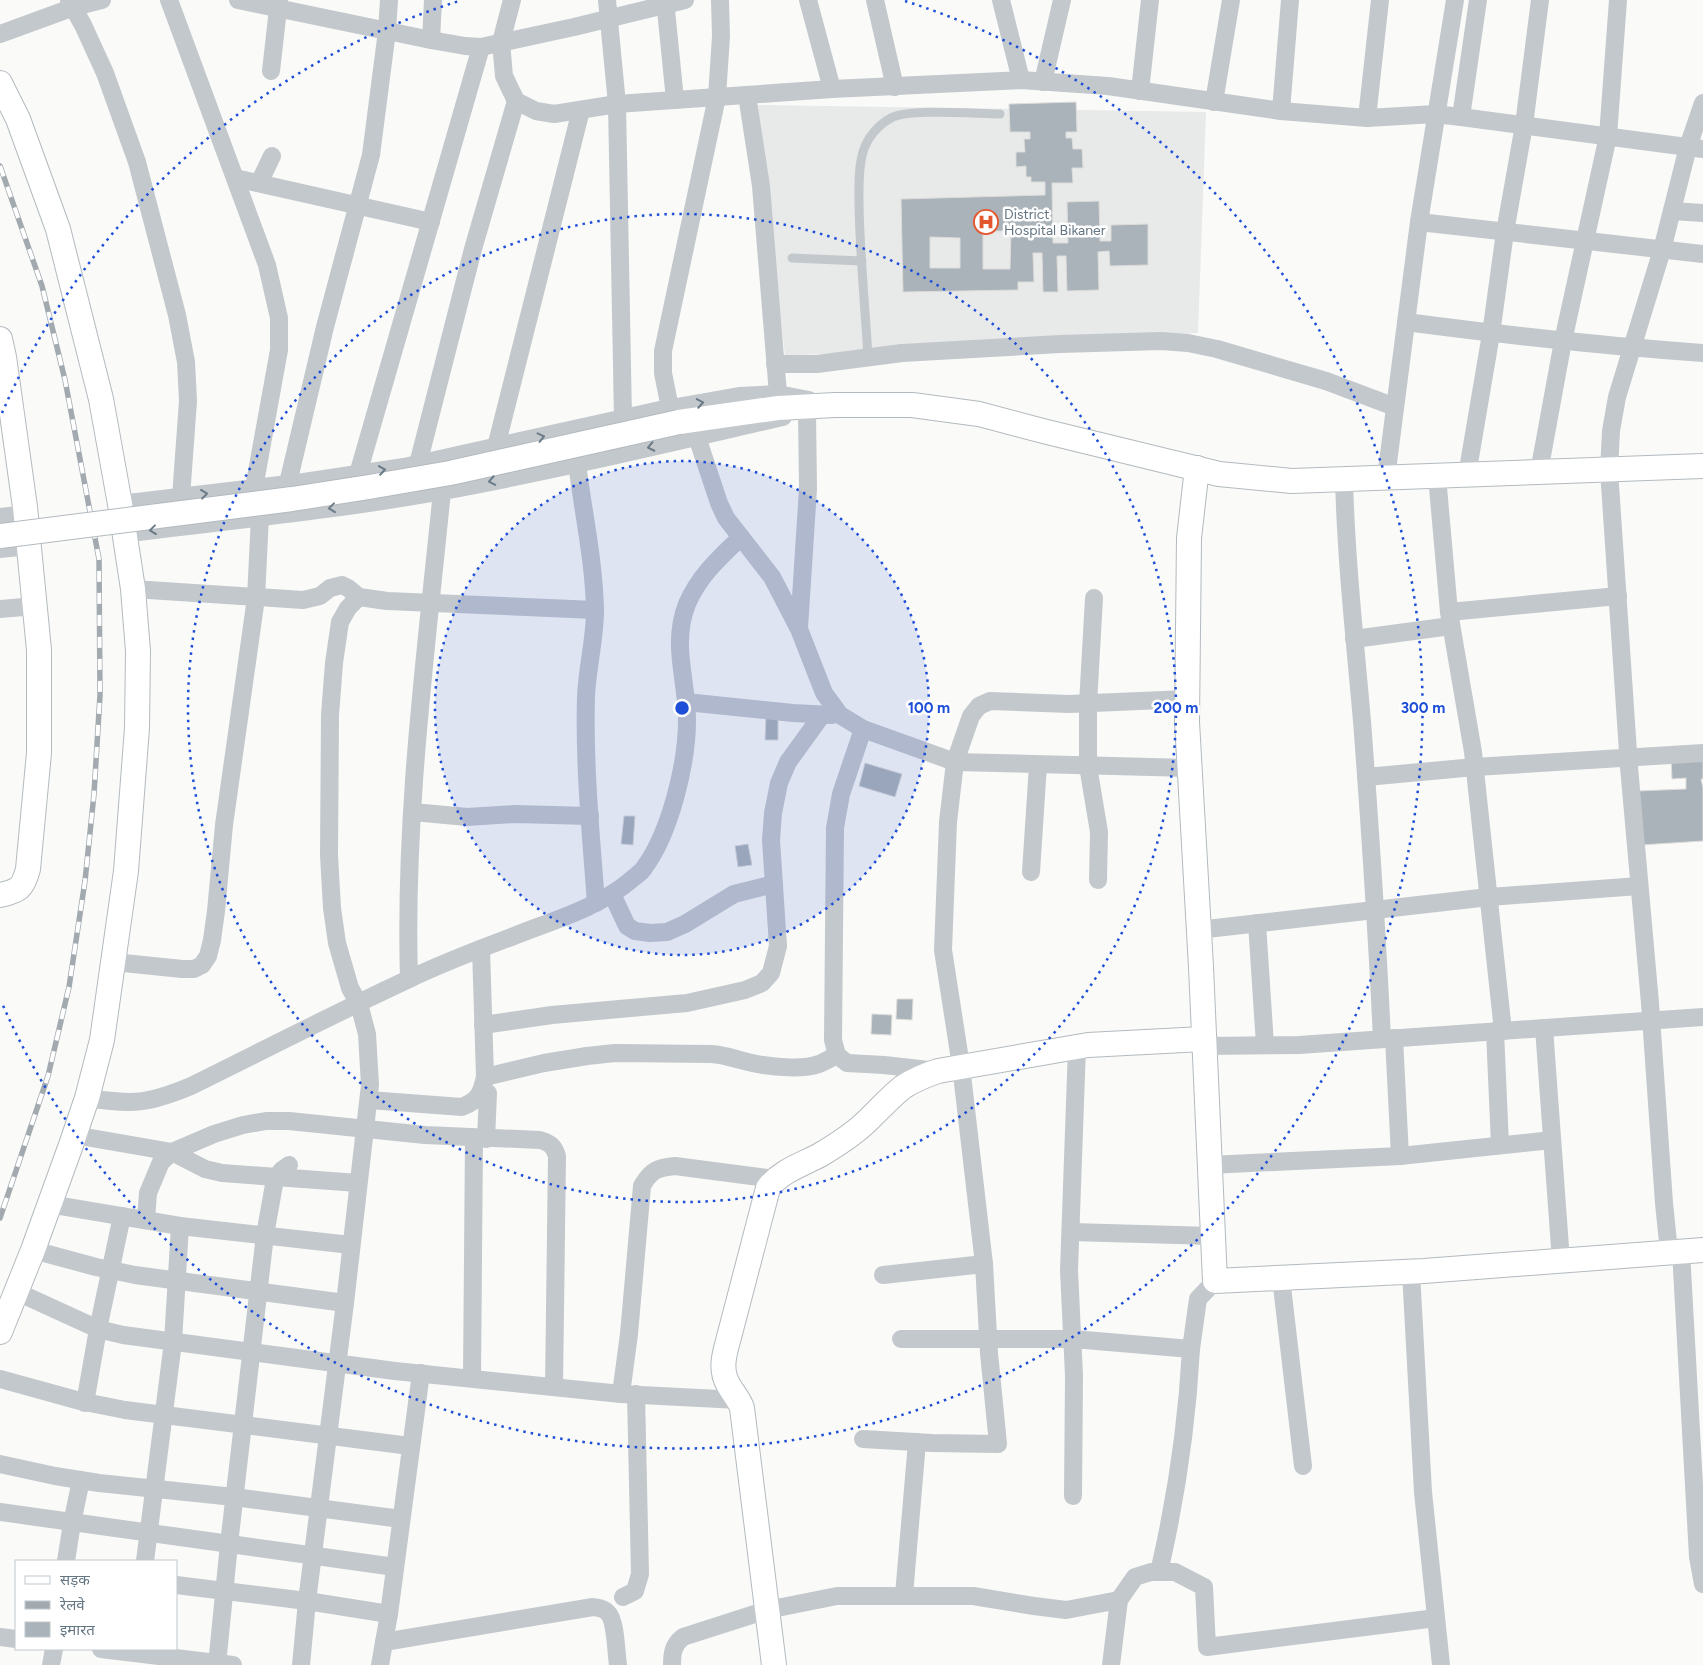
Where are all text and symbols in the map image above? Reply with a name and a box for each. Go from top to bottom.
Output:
place label: District Hospital Bikaner [1004,206,1106,239]
hospital icon: District Hospital Bikaner [973,209,999,235]
one-way arrow [695,398,704,408]
one-way arrow [536,432,545,443]
one-way arrow [646,441,655,452]
one-way arrow [378,465,386,476]
one-way arrow [488,475,496,486]
one-way arrow [200,489,208,500]
one-way arrow [327,502,335,513]
one-way arrow [149,524,157,535]
centre of rings [673,699,691,717]
text: 100 m [908,699,950,717]
text: 200 m [1154,699,1198,717]
text: 300 m [1401,699,1445,717]
legend [15,1560,178,1650]
text: सड़क [60,1571,90,1589]
text: रेलवे [59,1596,85,1614]
text: इमारत [60,1621,95,1639]

